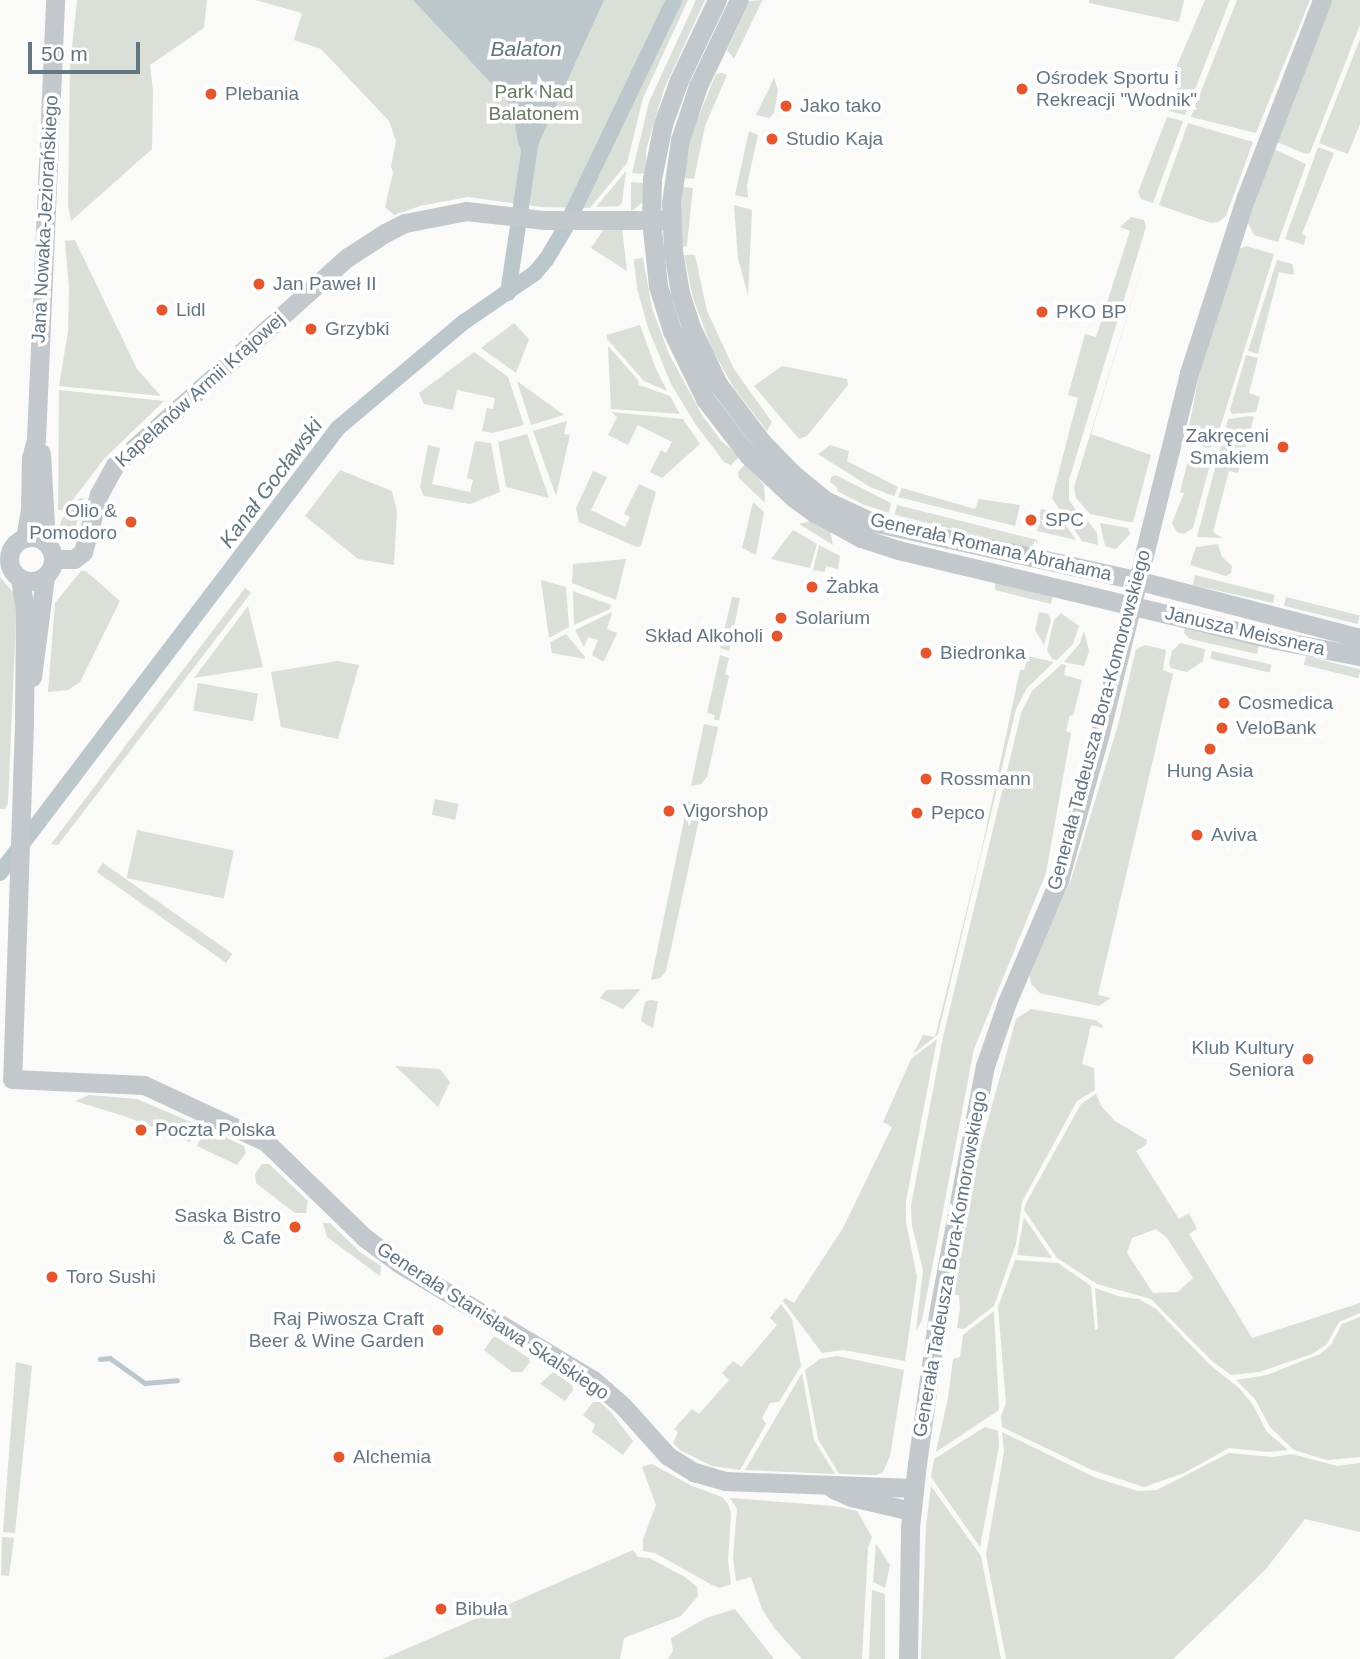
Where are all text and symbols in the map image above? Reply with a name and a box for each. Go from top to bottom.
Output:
scale bar [32,28,144,72]
water label: Balaton [490,36,562,62]
text: 50 m [41,42,88,65]
place label: Ośrodek Sportu i Rekreacji "Wodnik" [1036,67,1197,111]
park label: Park Nad Balatonem [489,81,579,125]
marker: Ośrodek Sportu i Rekreacji "Wodnik" [1014,81,1030,97]
place label: Plebania [225,83,299,105]
marker: Plebania [203,86,219,102]
street label: Jana Nowaka-Jeziorańskiego [27,94,63,344]
place label: Jako tako [800,95,881,117]
marker: Jako tako [778,98,794,114]
place label: Studio Kaja [786,128,883,150]
marker: Studio Kaja [764,131,780,147]
place label: Jan Paweł II [273,273,376,295]
marker: Jan Paweł II [251,276,267,292]
place label: Lidl [176,299,206,321]
place label: PKO BP [1056,301,1127,323]
marker: Lidl [154,302,170,318]
marker: PKO BP [1034,304,1050,320]
street label: Kapelanów Armii Krajowej [110,308,290,472]
place label: Grzybki [325,318,389,340]
marker: Grzybki [303,321,319,337]
water label: Kanał Gocławski [214,413,328,553]
place label: Zakręceni Smakiem [1186,425,1269,469]
marker: Zakręceni Smakiem [1275,439,1291,455]
place label: Olio & Pomodoro [29,500,117,544]
street label: Generała Romana Abrahama [868,508,1114,586]
place label: SPC [1045,509,1084,531]
marker: SPC [1023,512,1039,528]
marker: Olio & Pomodoro [123,514,139,530]
street label: Generała Tadeusza Bora-Komorowskiego [1042,547,1156,893]
place label: Żabka [826,576,879,598]
marker: Żabka [804,579,820,595]
street label: Janusza Meissnera [1163,601,1327,661]
place label: Solarium [795,607,870,629]
marker: Solarium [773,610,789,626]
place label: Skład Alkoholi [644,625,763,647]
marker: Skład Alkoholi [769,628,785,644]
place label: Biedronka [940,642,1026,664]
marker: Biedronka [918,645,934,661]
place label: Cosmedica [1238,692,1333,714]
marker: Cosmedica [1216,695,1232,711]
place label: VeloBank [1236,717,1316,739]
marker: VeloBank [1214,720,1230,736]
marker: Hung Asia [1202,741,1218,757]
place label: Hung Asia [1166,760,1254,782]
place label: Rossmann [940,768,1031,790]
marker: Rossmann [918,771,934,787]
place label: Vigorshop [683,800,768,822]
place label: Pepco [931,802,985,824]
marker: Vigorshop [661,803,677,819]
marker: Pepco [909,805,925,821]
place label: Aviva [1211,824,1257,846]
marker: Aviva [1189,827,1205,843]
place label: Klub Kultury Seniora [1192,1037,1294,1081]
marker: Klub Kultury Seniora [1300,1051,1316,1067]
street label: Generała Tadeusza Bora-Komorowskiego [908,1089,992,1439]
place label: Poczta Polska [155,1119,275,1141]
marker: Poczta Polska [133,1122,149,1138]
place label: Saska Bistro & Cafe [174,1205,281,1249]
marker: Saska Bistro & Cafe [287,1219,303,1235]
street label: Generała Stanisława Skalskiego [373,1237,613,1405]
place label: Toro Sushi [66,1266,156,1288]
marker: Toro Sushi [44,1269,60,1285]
place label: Raj Piwosza Craft Beer & Wine Garden [249,1308,424,1352]
marker: Raj Piwosza Craft Beer & Wine Garden [430,1322,446,1338]
place label: Alchemia [353,1446,431,1468]
marker: Alchemia [331,1449,347,1465]
place label: Bibuła [455,1598,508,1620]
marker: Bibuła [433,1601,449,1617]

